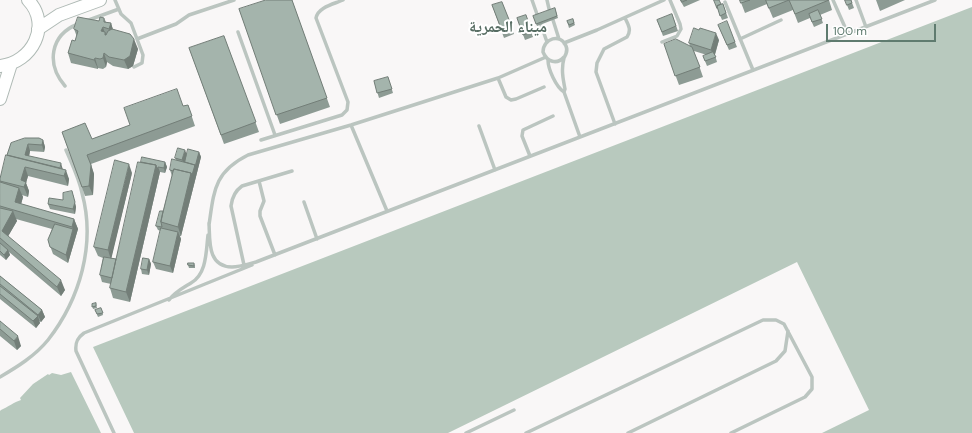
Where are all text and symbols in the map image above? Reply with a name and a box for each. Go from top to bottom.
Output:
scale bar [828,16,938,42]
district label: ميناء الحمرية [469,18,547,38]
text: 100 m [833,23,867,39]

